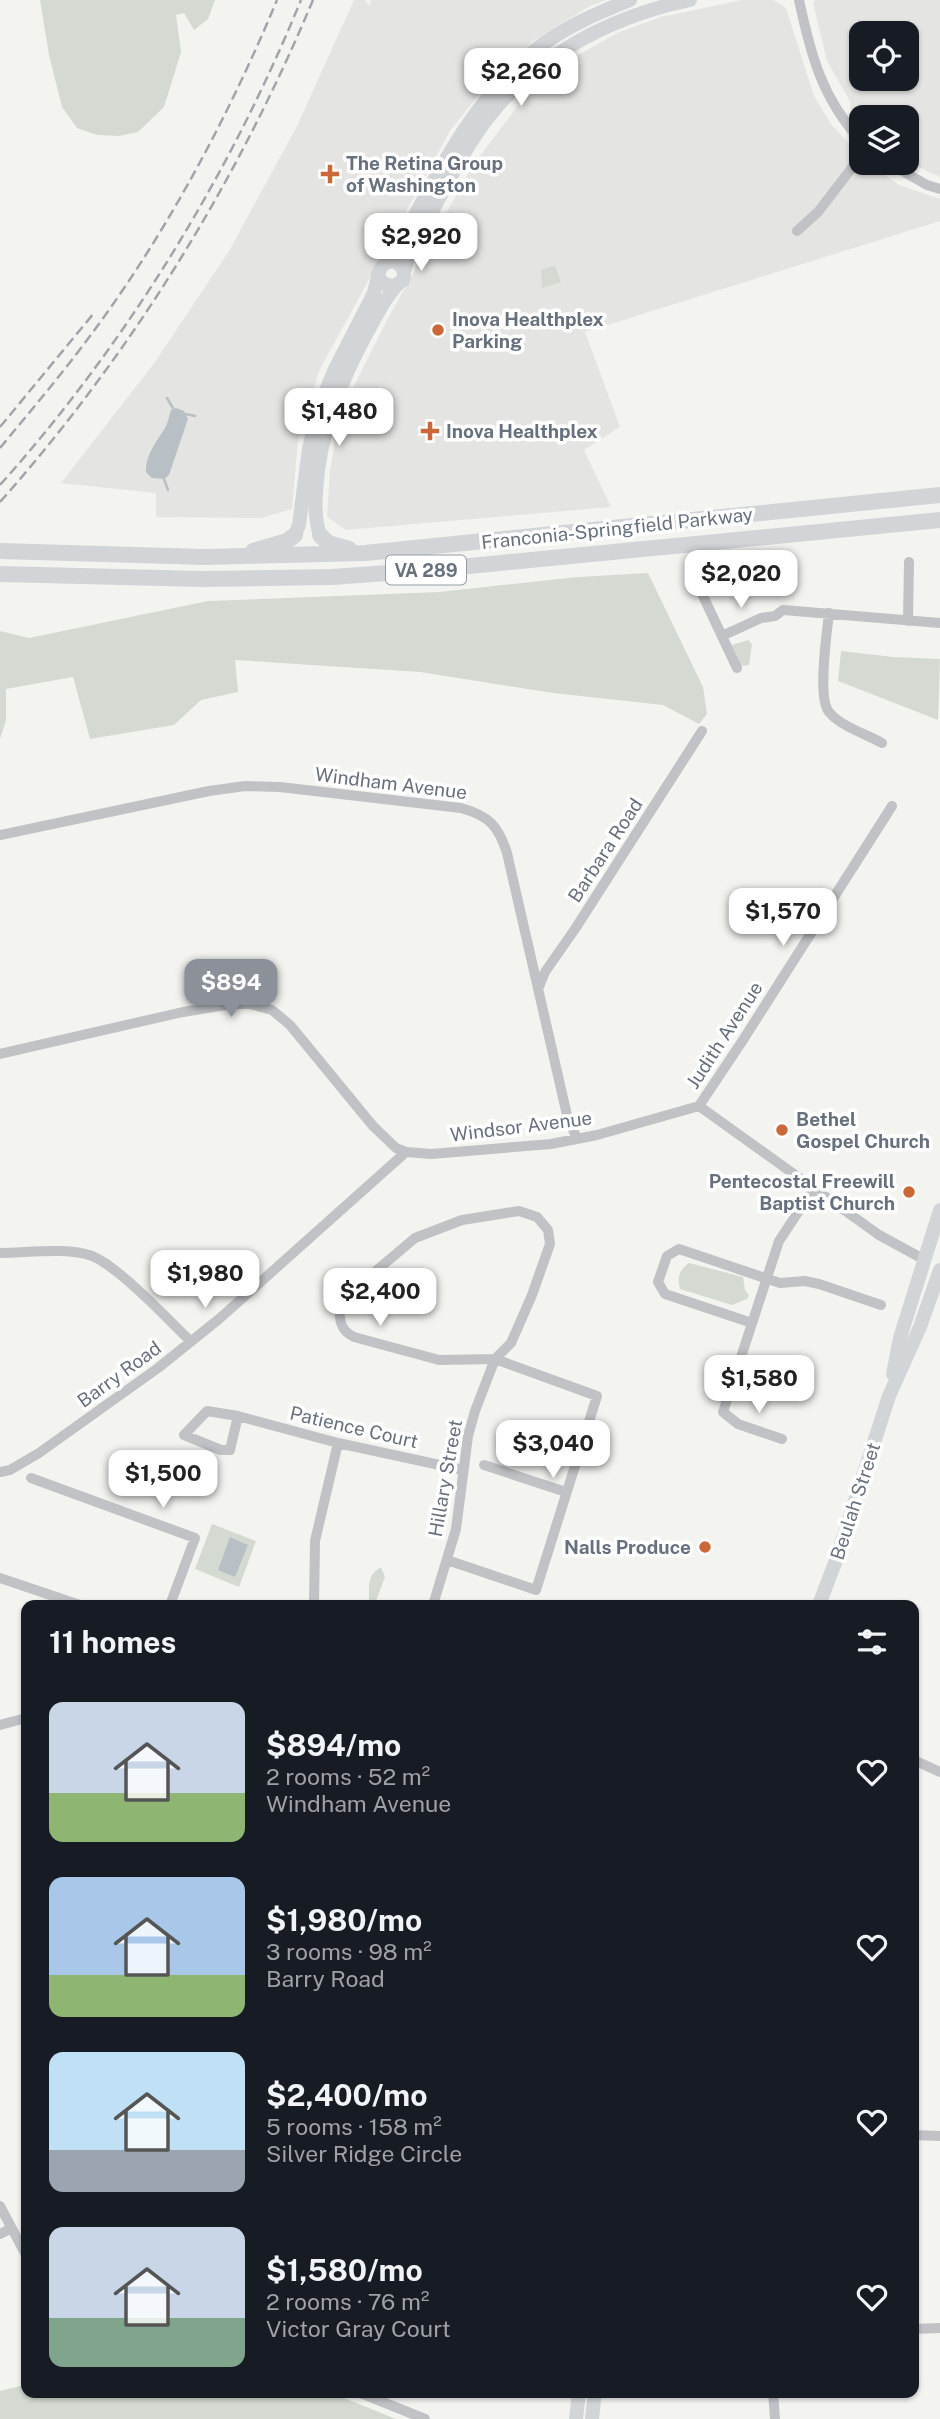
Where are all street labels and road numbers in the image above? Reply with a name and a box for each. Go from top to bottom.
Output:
street label: Franconia-Springfield Parkway [480,503,754,553]
road number: VA 289 [386,556,466,584]
street label: Windham Avenue [314,763,468,803]
street label: Barbara Road [563,794,647,906]
street label: Judith Avenue [681,978,767,1092]
street label: Windsor Avenue [449,1106,593,1146]
street label: Barry Road [73,1336,165,1412]
street label: Patience Court [288,1402,420,1452]
street label: Hillary Street [424,1418,466,1538]
street label: Beulah Street [826,1440,884,1562]

